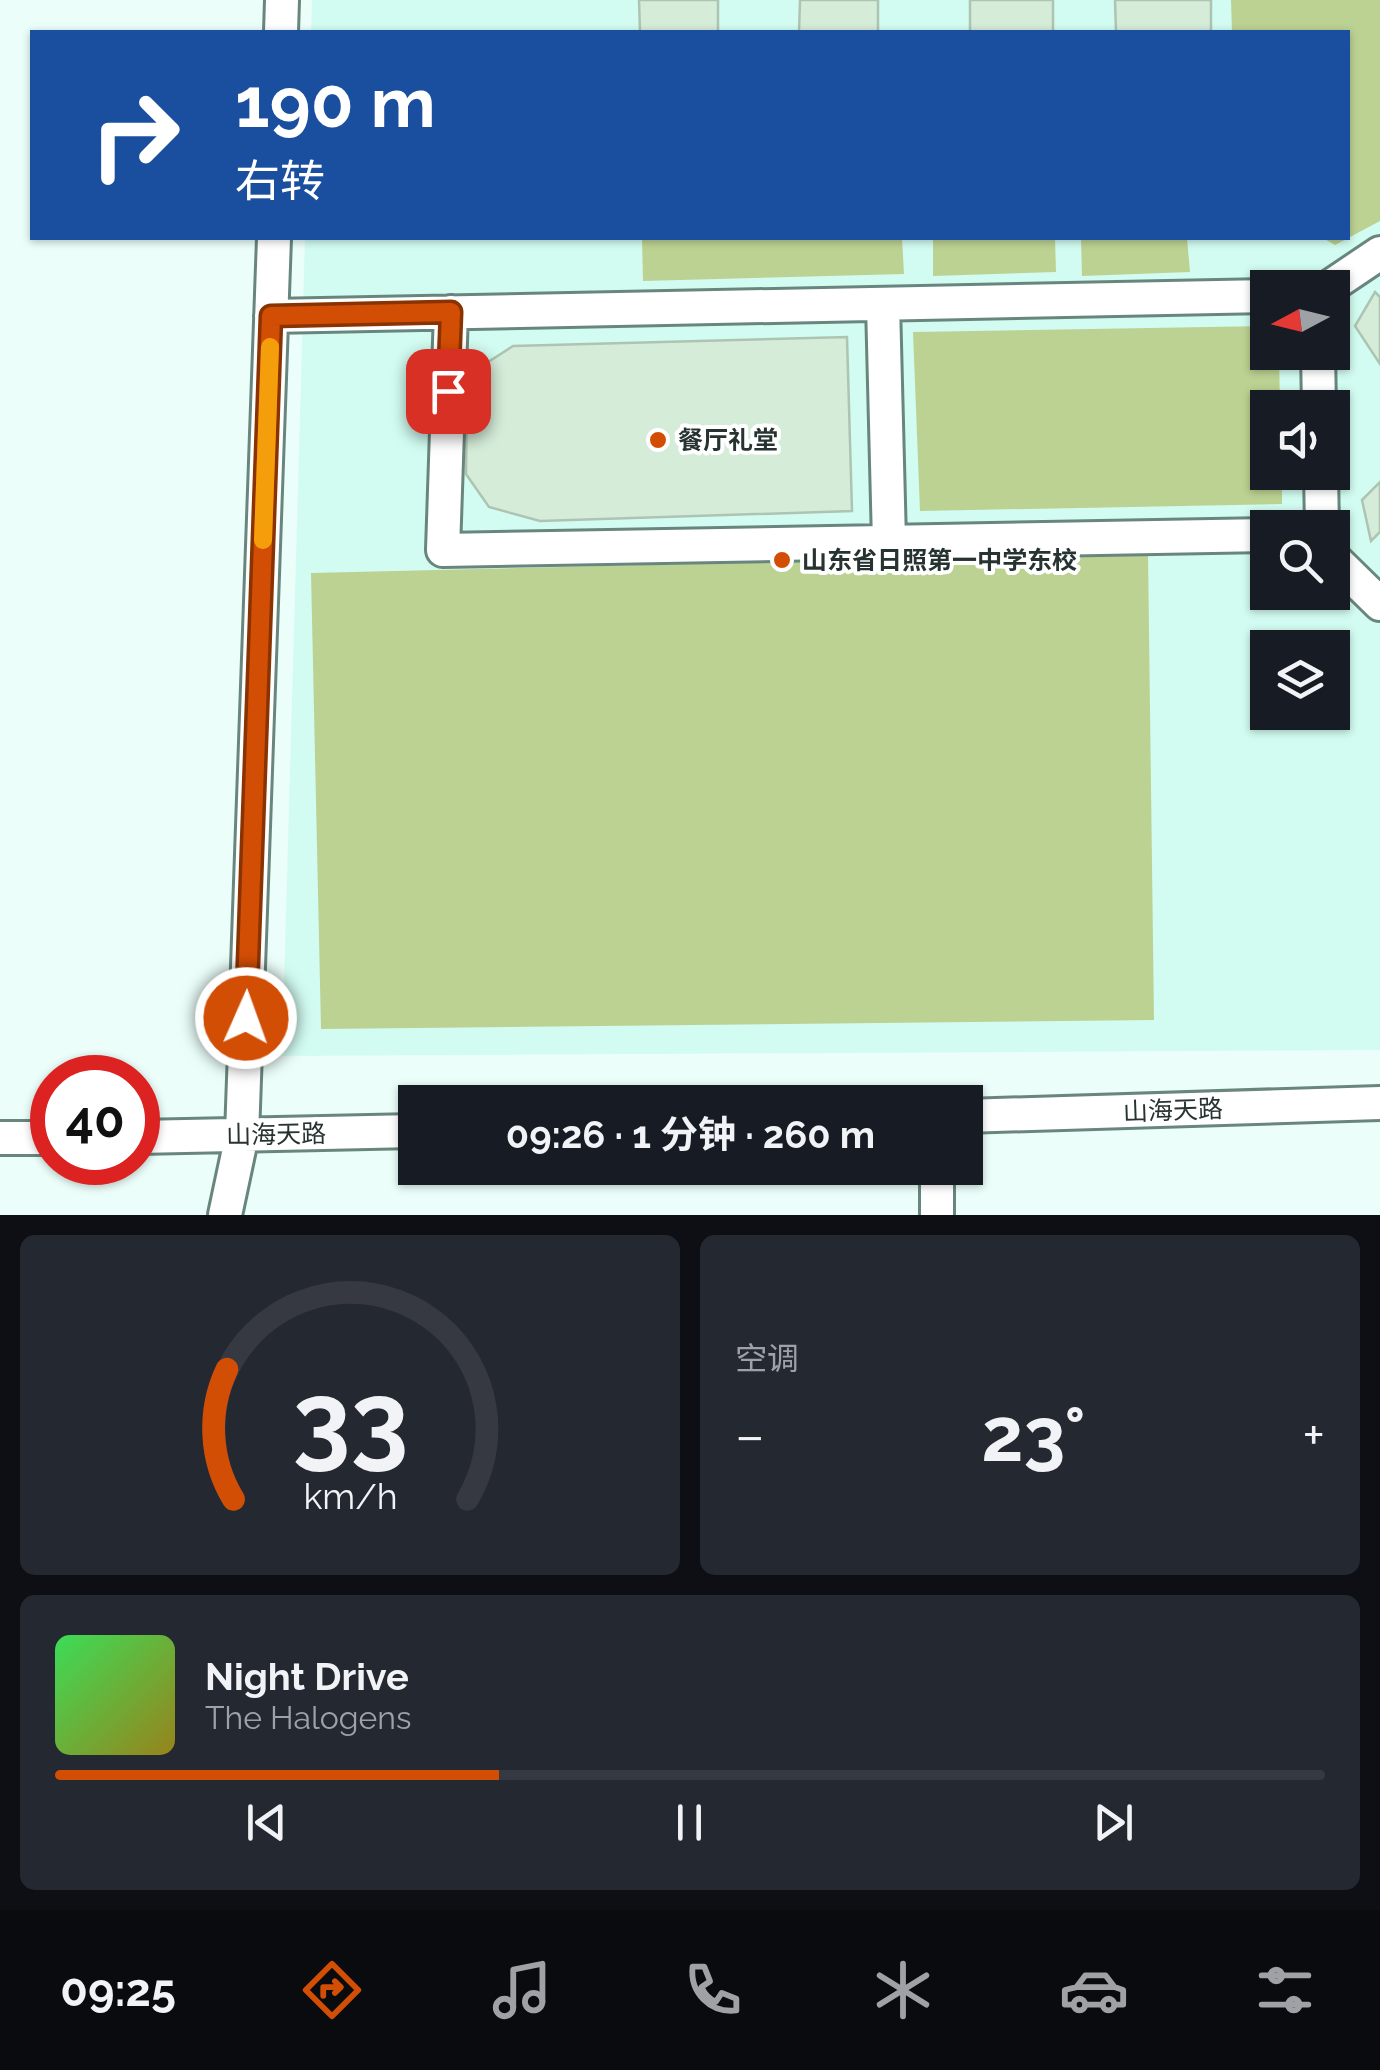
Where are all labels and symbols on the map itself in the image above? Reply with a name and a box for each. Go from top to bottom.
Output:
north arrow [1250,270,1350,370]
pin [406,349,491,434]
place label: 餐厅礼堂 [678,425,778,455]
marker: 餐厅礼堂 [647,429,669,451]
place label: 山东省日照第一中学东校 [802,545,1077,575]
marker: 山东省日照第一中学东校 [771,549,793,571]
position arrow [194,966,298,1070]
speed limit sign: 40 [30,1055,160,1185]
street label: 山海天路 [1122,1093,1224,1127]
street label: 山海天路 [226,1118,326,1150]

